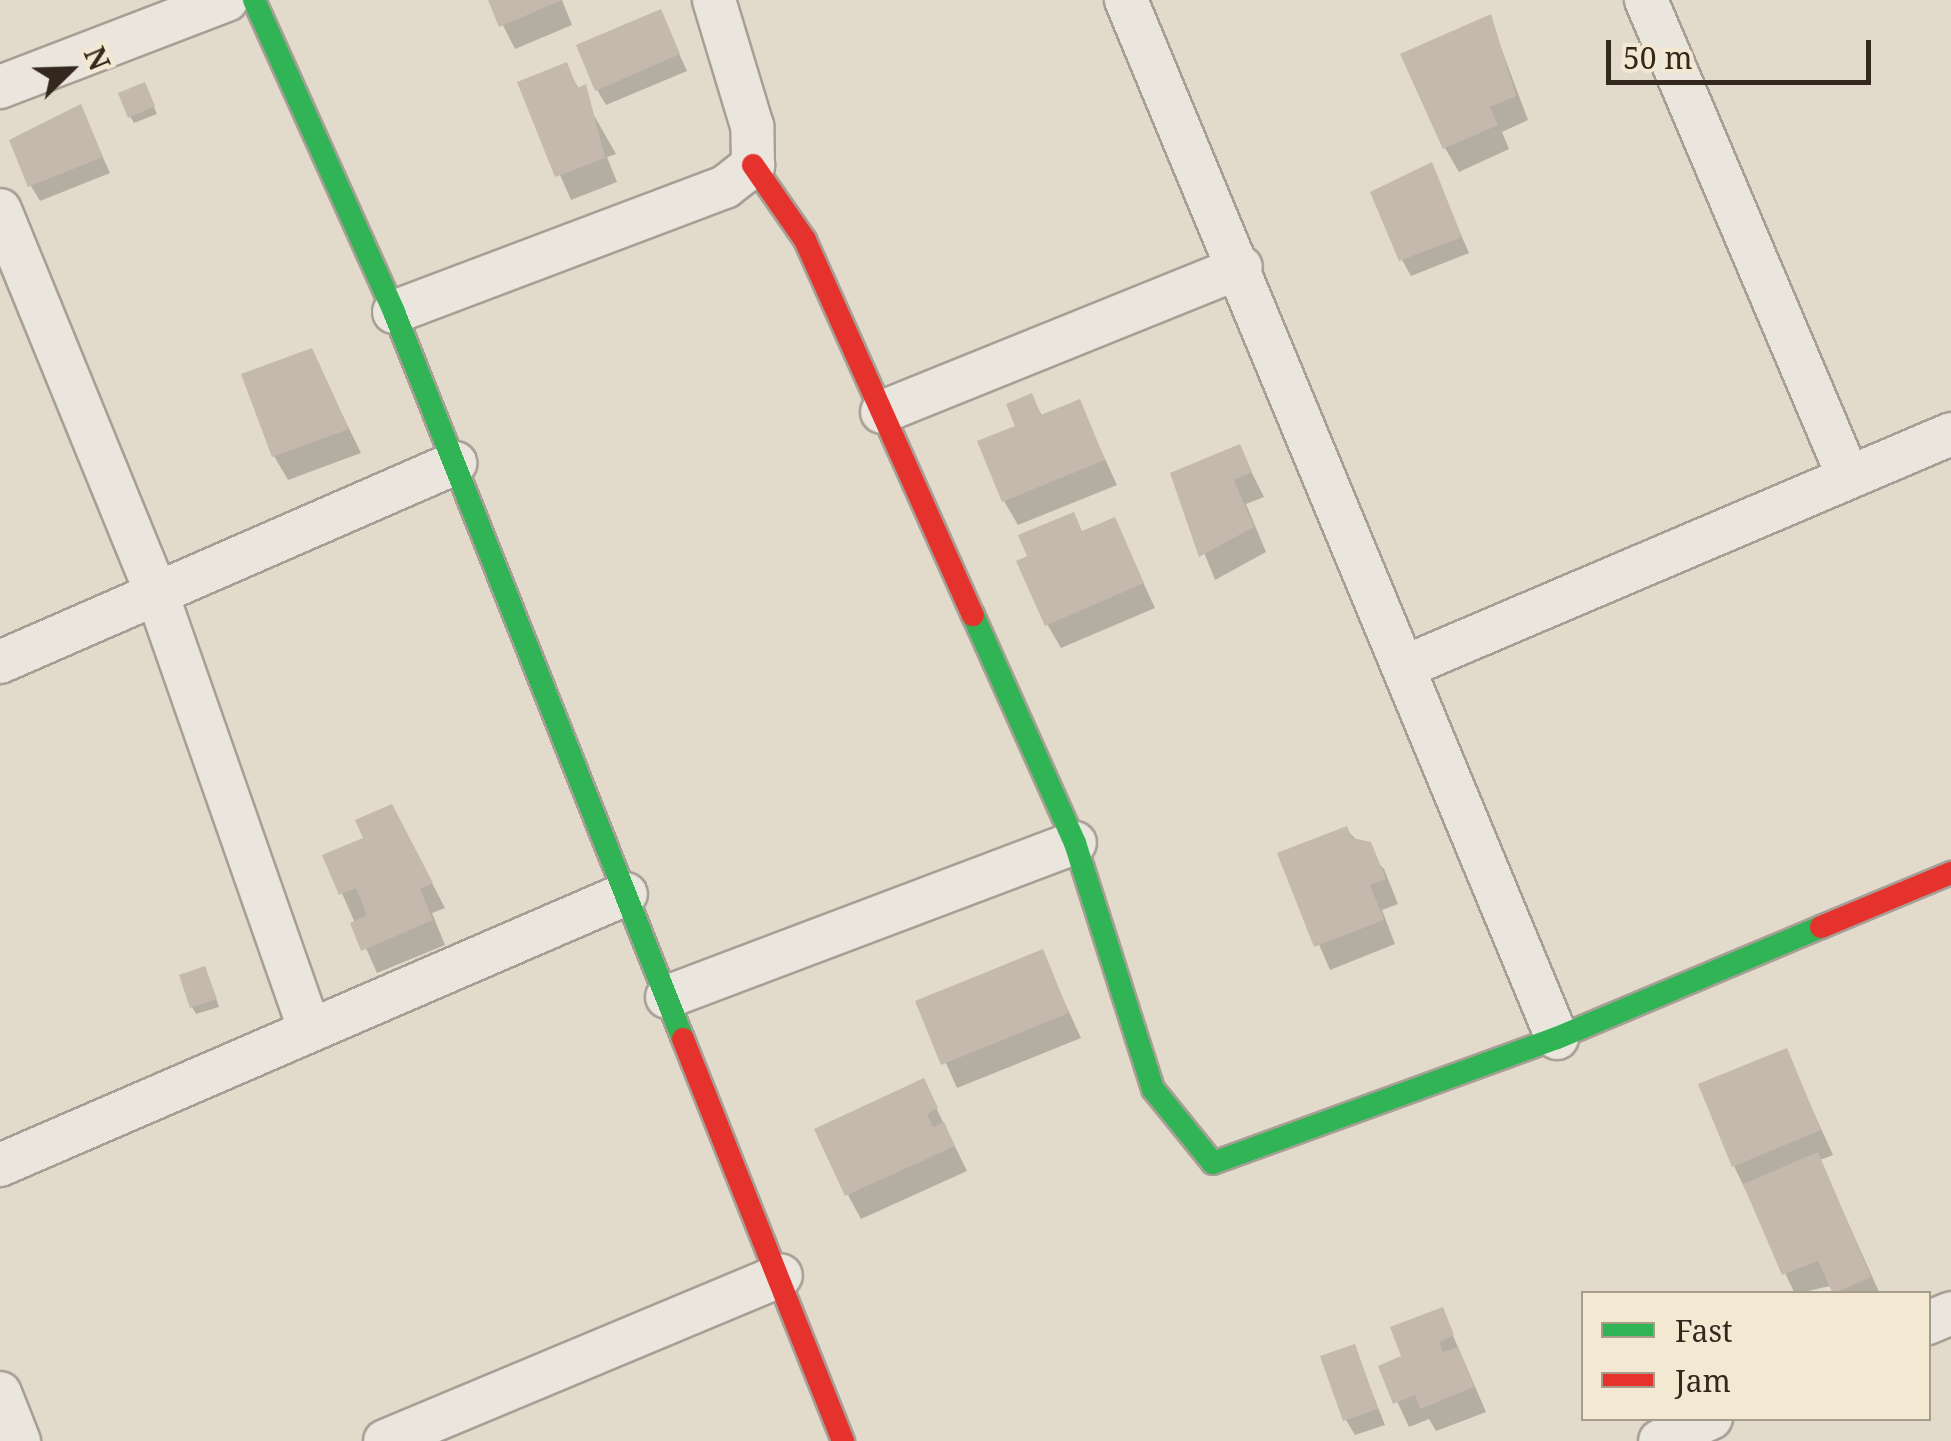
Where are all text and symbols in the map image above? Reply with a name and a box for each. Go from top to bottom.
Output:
north arrow [20,20,120,120]
scale bar [1611,20,1876,82]
text: 50 m [1623,37,1693,78]
text: N [76,41,119,76]
legend [1581,1291,1931,1421]
text: Fast [1675,1310,1732,1351]
text: Jam [1675,1360,1731,1401]

